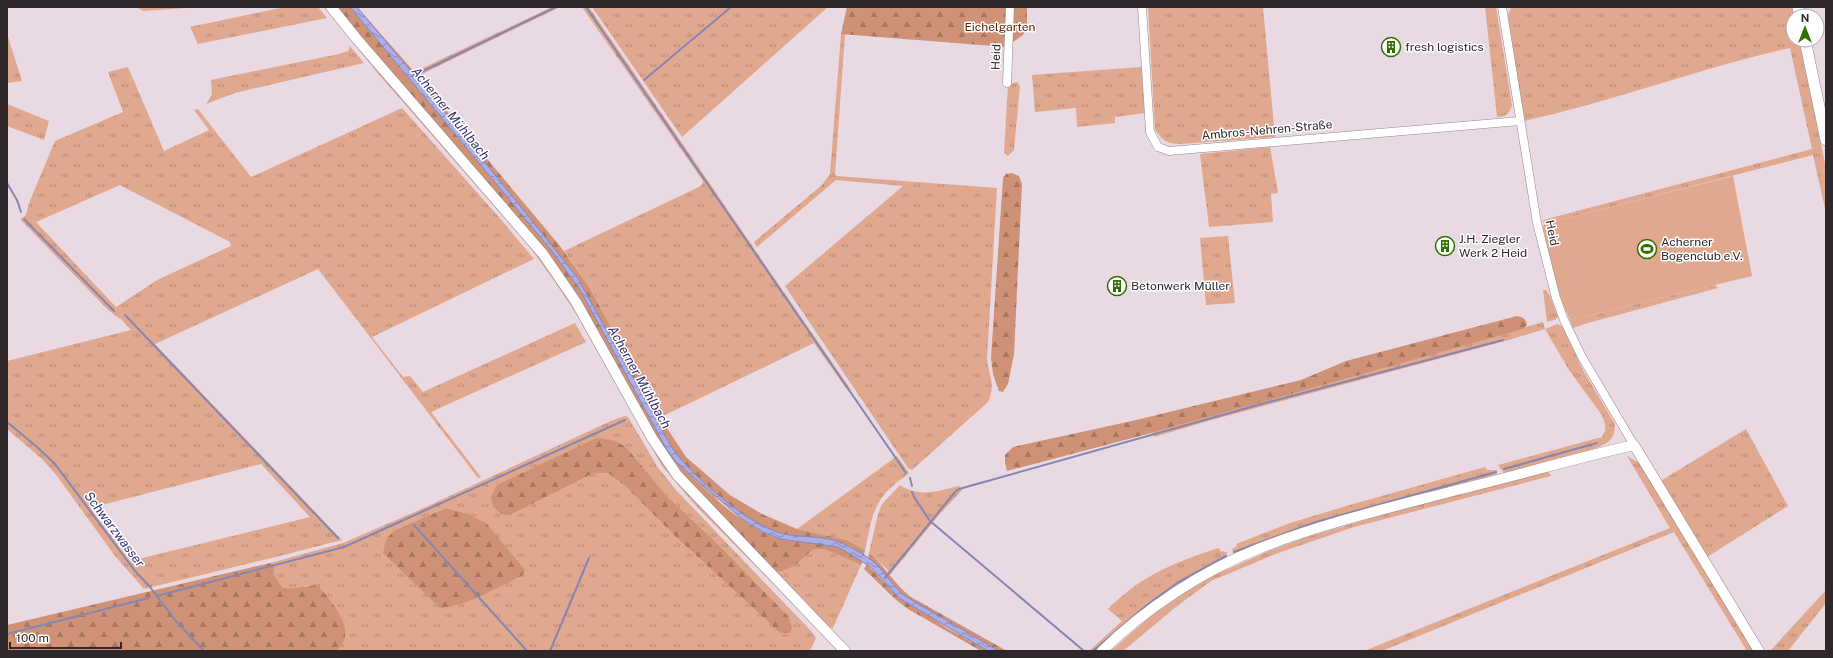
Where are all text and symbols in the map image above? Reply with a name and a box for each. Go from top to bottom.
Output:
north arrow [1785,8,1825,48]
text: N [1801,12,1809,24]
park label: Eichelgarten [965,20,1036,34]
building icon: fresh logistics [1380,36,1402,58]
place label: fresh logistics [1405,40,1484,54]
street label: Heid [989,44,1003,70]
water label: Acherner Mühlbach [409,64,493,163]
street label: Ambros-Nehren-Straße [1201,117,1333,143]
street label: Heid [1542,219,1562,247]
place label: J.H. Ziegler Werk 2 Heid [1459,232,1527,260]
building icon: J.H. Ziegler Werk 2 Heid [1434,235,1456,257]
place label: Acherner Bogenclub e.V. [1661,235,1743,263]
sports icon: Acherner Bogenclub e.V. [1636,238,1658,260]
building icon: Betonwerk Müller [1106,275,1128,297]
place label: Betonwerk Müller [1131,279,1230,293]
water label: Acherner Mühlbach [605,323,674,431]
water label: Schwarzwasser [81,489,148,570]
scale bar [10,624,121,650]
text: 100 m [16,631,49,645]

